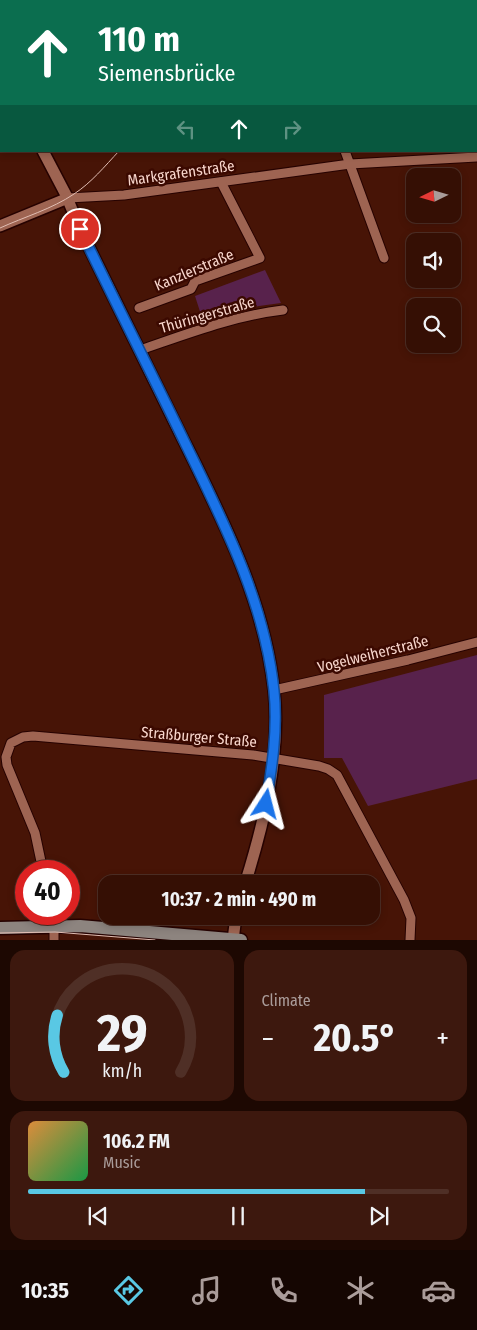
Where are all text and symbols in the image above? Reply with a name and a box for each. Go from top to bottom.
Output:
text: 110 m [98,18,180,60]
icon: ahead [15,20,80,85]
text: Siemensbrücke [98,60,235,87]
icon: left [172,115,200,143]
icon: ahead [225,115,253,143]
icon: right [278,115,306,143]
street label: Markgrafenstraße [126,157,236,189]
north arrow [406,168,461,222]
map controls [406,168,461,353]
pin [59,208,101,250]
icon: arrive [66,215,94,243]
button: sound [406,233,461,288]
street label: Kanzlerstraße [152,245,236,295]
street label: Thüringerstraße [158,293,256,337]
button: search [406,298,461,353]
street label: Vogelweiherstraße [316,632,430,676]
street label: Straßburger Straße [140,723,258,751]
position arrow [239,777,291,829]
speed limit sign: 40 [15,860,80,925]
text: 10:37 · 2 min · 490 m [162,888,316,911]
text: Climate [262,991,311,1010]
text: 29 [95,1002,147,1065]
text: 20.5° [313,1015,397,1061]
text: − [262,1022,274,1055]
text: + [436,1022,449,1055]
text: km/h [102,1060,142,1082]
text: 106.2 FM [103,1130,170,1153]
text: Music [103,1153,140,1172]
icon: previous [84,1202,112,1230]
icon: pause [224,1202,252,1230]
icon: next [365,1202,393,1230]
icon: directions [111,1273,146,1308]
icon: music [189,1273,224,1308]
icon: phone [266,1273,301,1308]
icon: climate [343,1273,378,1308]
icon: car [421,1273,456,1308]
text: 10:35 [21,1277,69,1304]

